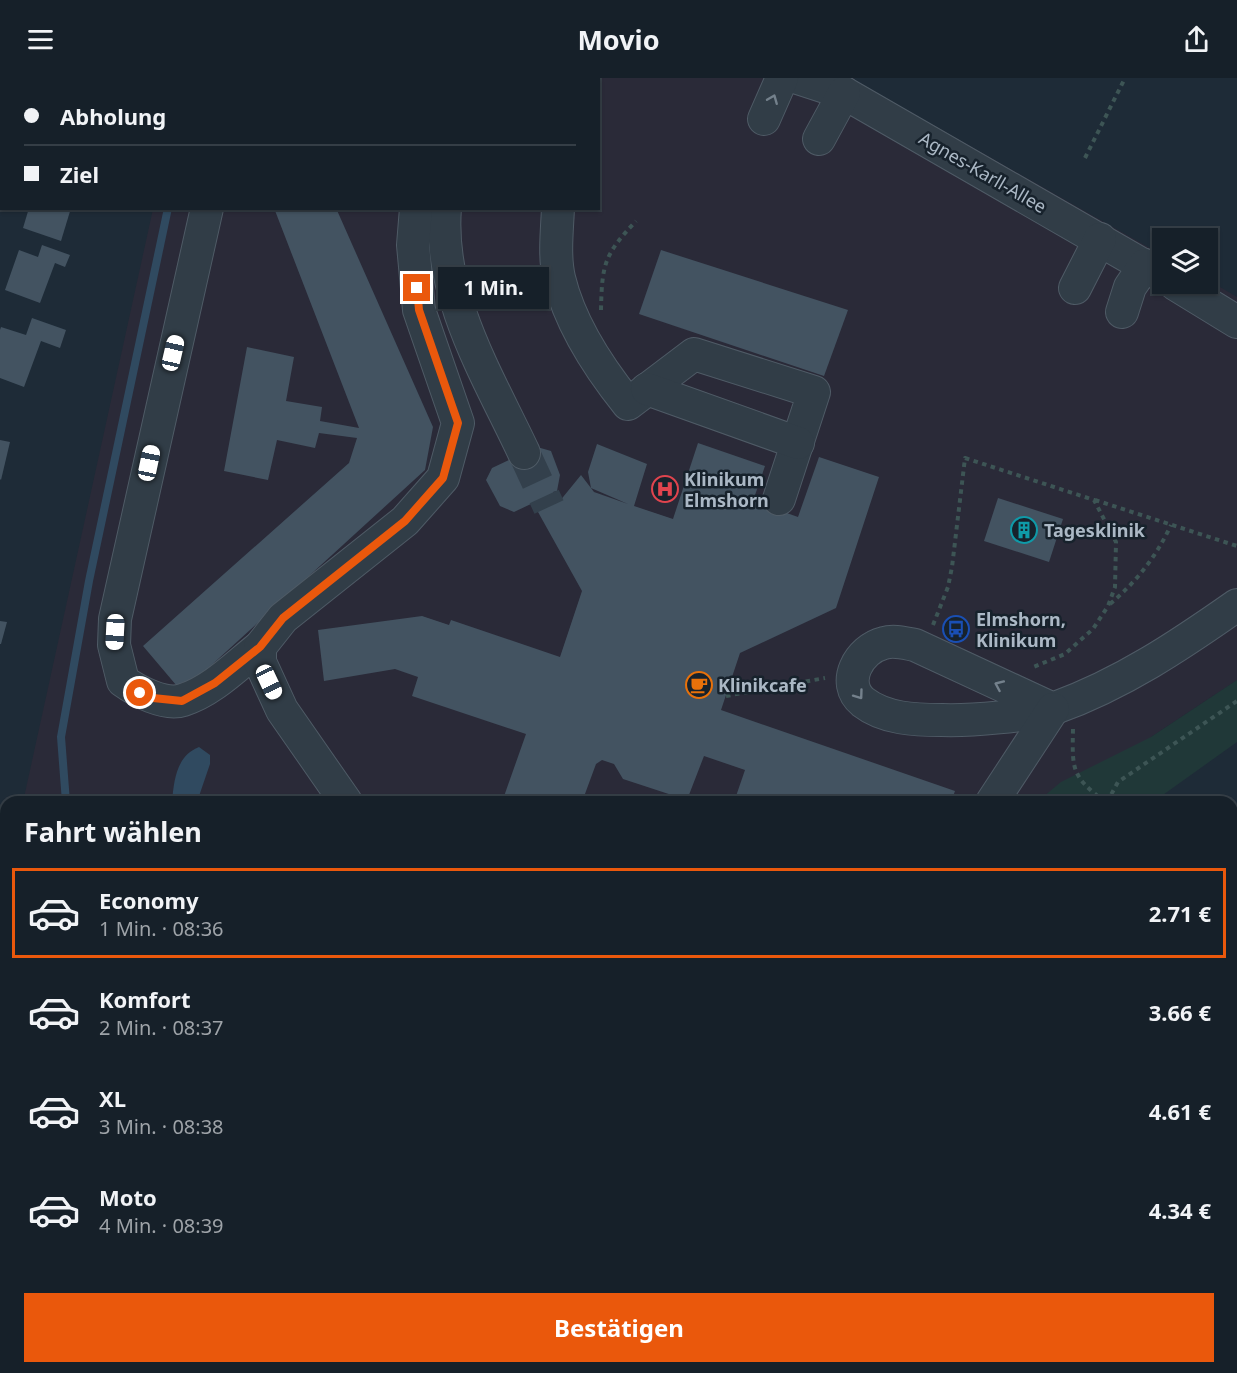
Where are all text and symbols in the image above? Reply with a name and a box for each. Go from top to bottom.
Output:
text: Movio [577,21,660,58]
icon: menu [24,23,57,56]
icon: share [1180,23,1213,56]
one-way arrow [766,94,778,105]
text: Abholung [60,101,166,131]
street label: Agnes-Karll-Allee [915,126,1051,218]
text: Ziel [60,159,99,189]
map controls [1152,228,1218,294]
button: layers [1152,228,1218,294]
callout: 1 Min. [438,267,549,309]
route end [403,274,430,301]
text: 1 Min. [463,274,524,301]
car [160,333,186,373]
car [136,444,162,482]
place label: Klinikum Elmshorn [684,467,769,512]
hospital icon: Klinikum Elmshorn [650,474,680,504]
building icon: Tagesklinik [1009,515,1039,545]
place label: Tagesklinik [1044,518,1146,542]
place label: Elmshorn, Klinikum [976,607,1066,652]
car [105,614,125,650]
bus stop icon: Elmshorn, Klinikum [941,614,971,644]
car [253,662,285,702]
cafe icon: Klinikcafe [684,670,714,700]
place label: Klinikcafe [718,673,807,697]
route start [126,679,153,706]
one-way arrow [995,680,1006,692]
one-way arrow [852,688,863,699]
text: Fahrt wählen [24,813,202,850]
text: Economy [99,885,198,915]
icon: car [27,886,81,940]
text: 2.71 € [1149,898,1211,928]
text: 1 Min. · 08:36 [99,915,224,942]
text: Komfort [99,984,190,1014]
icon: car [27,985,81,1039]
text: 3.66 € [1149,997,1211,1027]
text: 2 Min. · 08:37 [99,1014,224,1041]
text: XL [99,1083,126,1113]
icon: car [27,1084,81,1138]
text: 4.61 € [1149,1096,1211,1126]
text: 3 Min. · 08:38 [99,1113,224,1140]
text: Moto [99,1182,157,1212]
icon: car [27,1183,81,1237]
text: 4.34 € [1149,1195,1211,1225]
text: 4 Min. · 08:39 [99,1212,224,1239]
button: Bestätigen [24,1293,1214,1362]

